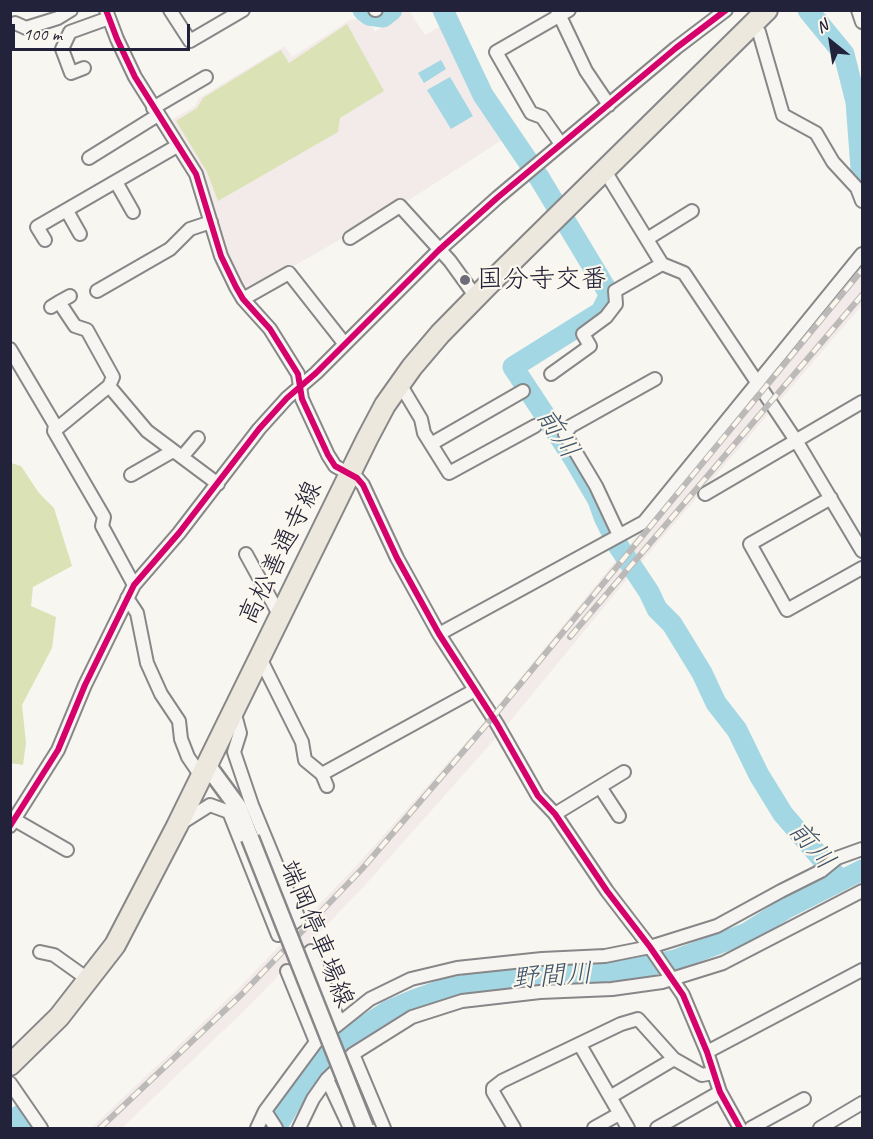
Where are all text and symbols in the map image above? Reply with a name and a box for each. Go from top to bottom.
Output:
scale bar [15,12,194,50]
north arrow [801,12,861,72]
text: N [813,15,831,38]
text: 100 m [23,23,62,45]
place label: 国分寺交番 [477,264,607,296]
marker: 国分寺交番 [458,273,472,287]
water label: 前川 [529,403,585,465]
street label: 高松善通寺線 [233,476,329,630]
water label: 前川 [781,815,841,877]
street label: 端岡停車場線 [272,856,360,1012]
water label: 野間川 [510,958,594,996]

